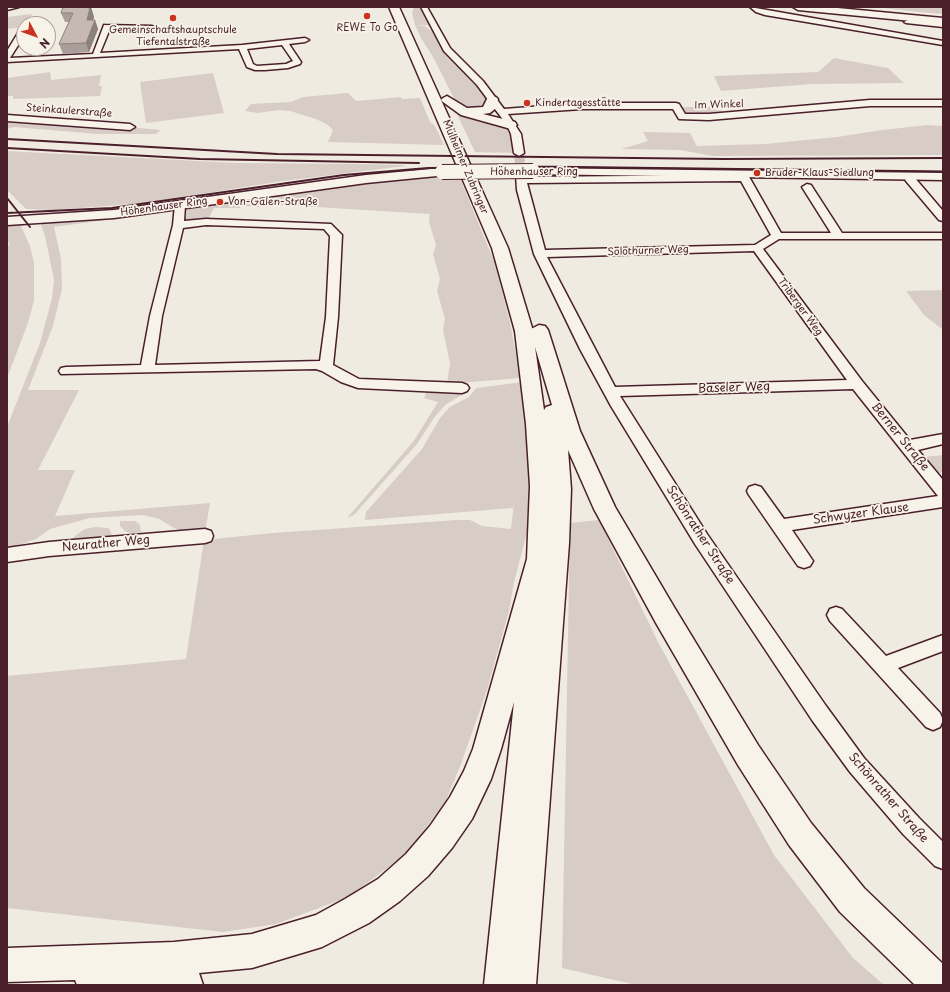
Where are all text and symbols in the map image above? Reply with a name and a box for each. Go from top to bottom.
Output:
marker: REWE To Go [362,11,372,21]
marker: Gemeinschaftshauptschule Tiefentalstraße [168,13,178,23]
north arrow [16,16,56,56]
place label: REWE To Go [336,22,398,34]
place label: Gemeinschaftshauptschule Tiefentalstraße [109,24,237,48]
text: N [35,35,54,52]
place label: Kindertagesstätte [535,97,620,109]
marker: Kindertagesstätte [522,98,532,108]
street label: Im Winkel [694,98,744,112]
street label: Steinkaulerstraße [26,102,112,120]
street label: Mülheimer Zubringer [440,118,490,216]
street label: Höhenhauser Ring [490,166,578,178]
place label: Bruder-Klaus-Siedlung [765,167,874,179]
marker: Bruder-Klaus-Siedlung [752,168,762,178]
street label: Höhenhauser Ring [120,195,208,219]
place label: Von-Galen-Straße [228,196,318,208]
marker: Von-Galen-Straße [215,197,225,207]
street label: Solothurner Weg [607,244,689,258]
street label: Triberger Weg [775,276,825,338]
street label: Baseler Weg [698,380,770,396]
street label: Berner Straße [868,400,932,474]
street label: Schönrather Straße [663,483,737,587]
street label: Schwyzer Klause [812,500,910,528]
street label: Neurather Weg [61,533,151,555]
street label: Schönrather Straße [845,750,931,846]

